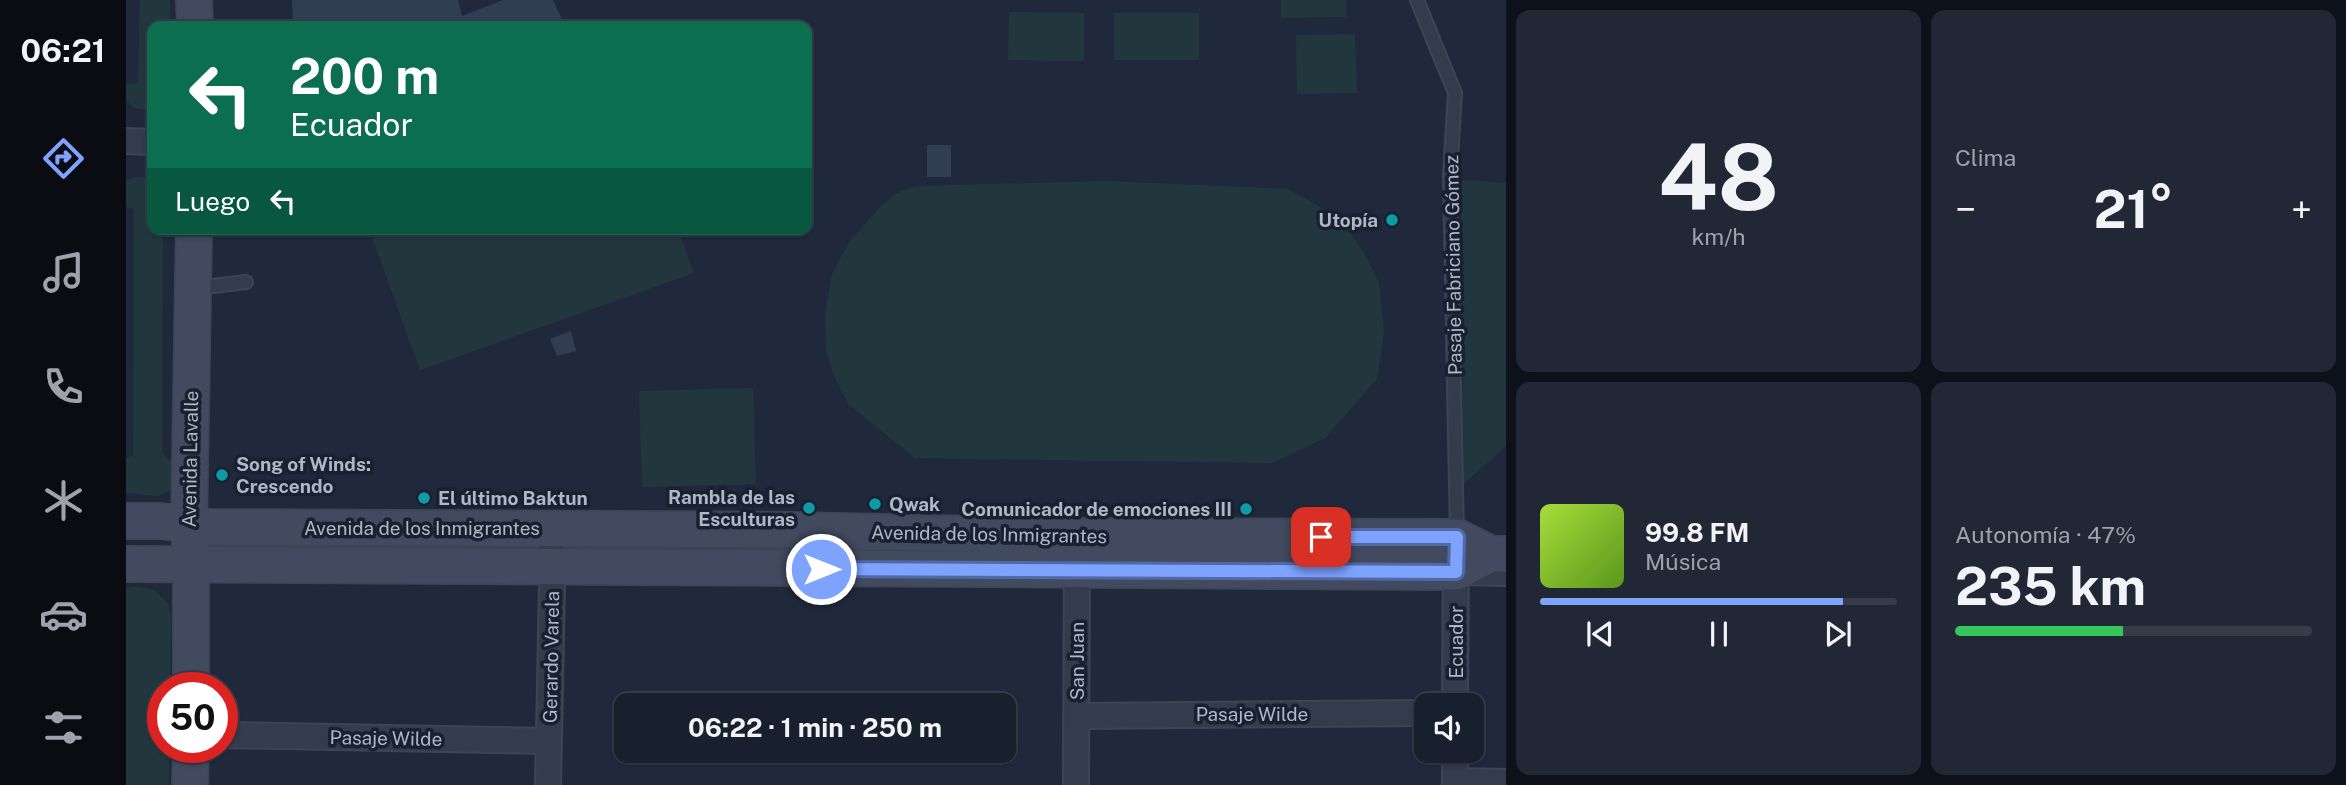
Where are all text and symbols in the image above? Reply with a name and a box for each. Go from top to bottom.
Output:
text: 06:21 [21,32,105,69]
text: 200 m [290,47,439,105]
icon: left [175,49,266,140]
text: Ecuador [290,106,413,143]
text: 48 [1658,124,1779,230]
icon: directions [39,134,88,183]
text: Clima [1955,144,2016,171]
street label: Pasaje Fabriciano Gómez [1440,155,1466,375]
text: 21° [2094,179,2173,240]
icon: left [264,182,302,220]
text: Luego [175,186,250,217]
text: − [1955,187,1976,232]
text: + [2291,187,2312,232]
place label: Utopía [1318,209,1378,231]
marker: Utopía [1384,212,1400,228]
text: km/h [1691,223,1746,250]
icon: music [39,248,88,297]
icon: phone [39,362,88,411]
street label: Avenida Lavalle [178,390,202,528]
place label: Song of Winds: Crescendo [236,453,371,497]
marker: Song of Winds: Crescendo [214,467,230,483]
icon: climate [39,476,88,525]
place label: Rambla de las Esculturas [668,486,795,530]
place label: El último Baktun [438,487,588,509]
marker: El último Baktun [416,490,432,506]
place label: Qwak [889,493,940,515]
marker: Qwak [867,496,883,512]
place label: Comunicador de emociones III [961,498,1232,520]
marker: Rambla de las Esculturas [801,500,817,516]
marker: Comunicador de emociones III [1238,501,1254,517]
pin [1291,507,1351,567]
street label: Avenida de los Inmigrantes [304,517,540,539]
text: 99.8 FM [1645,517,1749,548]
icon: arrive [1302,518,1340,556]
street label: Avenida de los Inmigrantes [871,521,1107,547]
text: Autonomía · 47% [1955,521,2136,548]
position arrow [784,532,858,606]
text: Música [1645,548,1721,575]
text: 235 km [1955,556,2146,617]
icon: car [39,590,88,639]
street label: Gerardo Varela [539,591,563,723]
street label: Ecuador [1445,605,1467,679]
icon: previous [1581,615,1619,653]
icon: pause [1700,615,1738,653]
icon: next [1819,615,1857,653]
street label: San Juan [1066,622,1088,700]
speed limit sign: 50 [147,672,238,763]
map controls [1414,693,1484,763]
button: sound [1414,693,1484,763]
icon: filters [39,703,88,752]
street label: Pasaje Wilde [1196,703,1308,725]
text: 06:22 · 1 min · 250 m [688,712,942,743]
street label: Pasaje Wilde [330,726,442,750]

